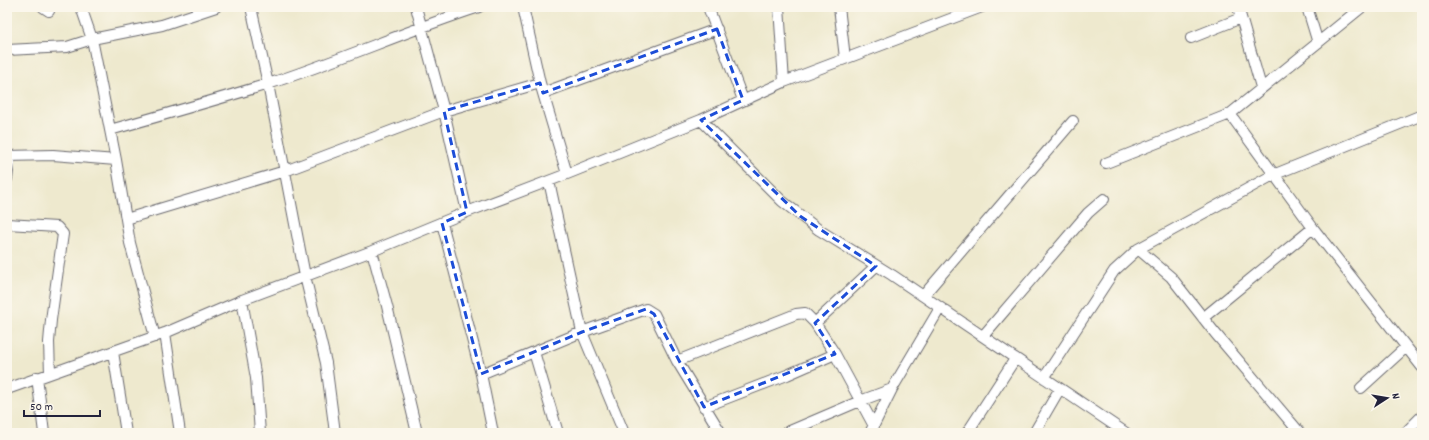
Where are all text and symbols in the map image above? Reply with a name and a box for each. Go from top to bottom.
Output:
north arrow [1367,378,1407,418]
scale bar [24,392,100,418]
text: N [1386,392,1403,401]
text: 50 m [30,399,53,416]

